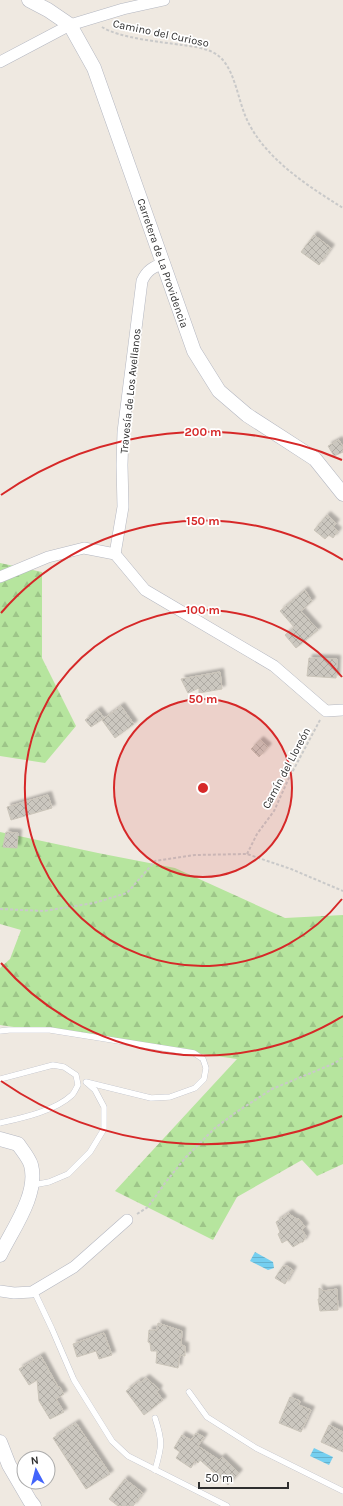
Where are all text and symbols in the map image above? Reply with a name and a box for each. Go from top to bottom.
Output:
street label: Camino del Curioso [112,17,210,50]
street label: Carretera de La Providencia [134,197,191,330]
street label: Travesía de Los Avellanos [117,328,144,454]
text: 200 m [185,425,221,439]
text: 150 m [186,514,220,528]
text: 100 m [186,603,220,617]
text: 50 m [189,692,218,706]
street label: Camín del Lloreón [260,725,313,811]
centre of rings [196,781,210,795]
north arrow [16,1450,56,1490]
text: N [30,1454,40,1468]
scale bar [199,1464,288,1490]
text: 50 m [205,1471,233,1485]

